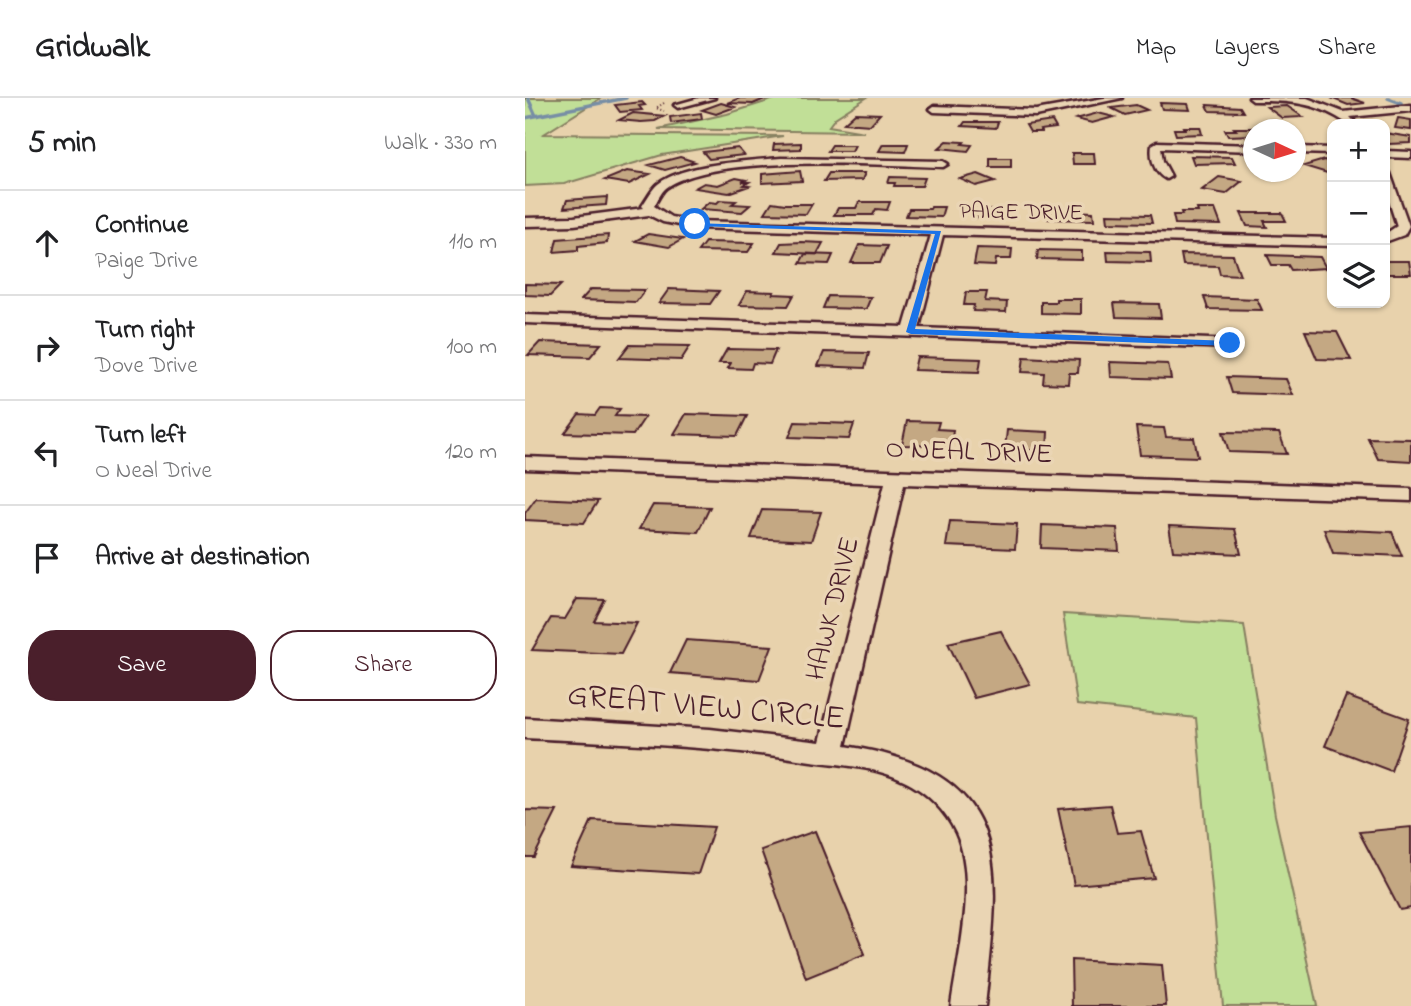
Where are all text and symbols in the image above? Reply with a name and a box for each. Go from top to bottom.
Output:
text: Gridwalk [35,24,150,72]
text: Map [1136,31,1176,66]
text: Layers [1214,31,1280,66]
text: Share [1318,31,1376,66]
north arrow [1243,119,1306,182]
map controls [1327,119,1390,308]
button: + [1327,119,1390,182]
text: 5 min [28,122,96,166]
text: Walk · 330 m [384,127,497,160]
button: − [1327,182,1390,245]
street label: PAIGE DRIVE [959,195,1083,231]
text: Continue [95,207,188,245]
route start [679,208,710,239]
icon: ahead [28,224,66,262]
text: 110 m [449,226,497,259]
text: Paige Drive [95,245,198,278]
button: layers [1327,245,1390,308]
text: Turn right [95,312,195,350]
route end [1214,327,1245,358]
icon: right [28,329,66,367]
text: 100 m [446,331,497,364]
text: Dove Drive [95,350,198,383]
text: Turn left [95,417,186,455]
street label: O NEAL DRIVE [885,430,1053,476]
icon: left [28,434,66,472]
text: 120 m [445,436,497,469]
text: O Neal Drive [95,455,212,488]
street label: HAWK DRIVE [796,533,872,685]
icon: arrive [28,539,66,577]
text: Arrive at destination [95,539,310,577]
button: Save [28,630,256,701]
button: Share [270,630,497,701]
street label: GREAT VIEW CIRCLE [565,672,847,744]

